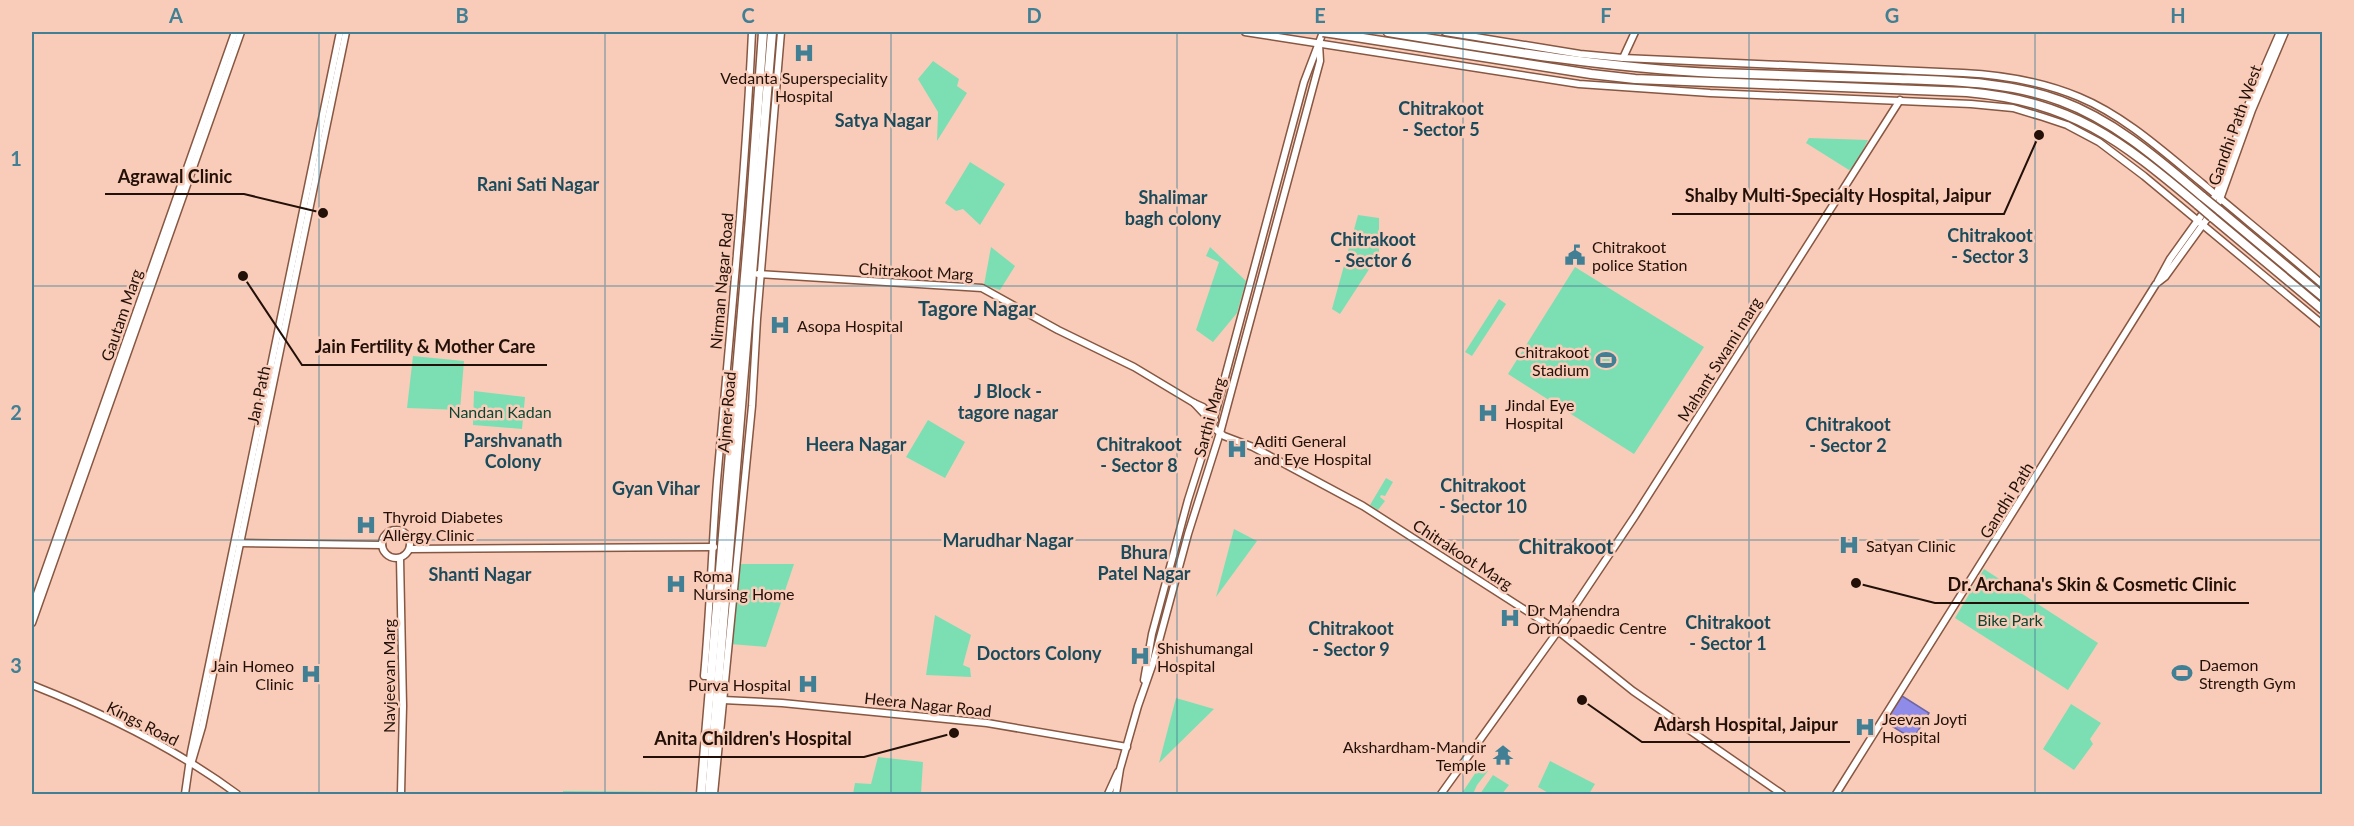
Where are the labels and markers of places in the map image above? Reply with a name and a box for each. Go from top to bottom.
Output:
hospital icon: Vedanta Superspeciality Hospital [792,41,816,65]
place label: Vedanta Superspeciality Hospital [720,68,889,105]
callout: Agrawal Clinic [105,158,244,194]
callout: Shalby Multi-Specialty Hospital, Jaipur [1672,178,2004,214]
place label: Chitrakoot police Station [1592,237,1687,274]
public building icon: Chitrakoot police Station [1563,243,1587,267]
hospital icon: Asopa Hospital [768,313,792,337]
place label: Asopa Hospital [797,316,903,335]
callout: Jain Fertility & Mother Care [302,329,547,365]
place label: Chitrakoot Stadium [1515,342,1589,379]
sports icon: Chitrakoot Stadium [1594,348,1618,372]
place label: Jindal Eye Hospital [1505,395,1575,432]
hospital icon: Jindal Eye Hospital [1476,401,1500,425]
place label: Aditi General and Eye Hospital [1254,431,1372,468]
hospital icon: Aditi General and Eye Hospital [1225,437,1249,461]
place label: Thyroid Diabetes Allergy Clinic [383,507,503,544]
hospital icon: Thyroid Diabetes Allergy Clinic [354,513,378,537]
hospital icon: Satyan Clinic [1837,533,1861,557]
place label: Satyan Clinic [1866,536,1956,555]
place label: Roma Nursing Home [693,566,795,603]
callout: Dr. Archana's Skin & Cosmetic Clinic [1935,567,2249,603]
hospital icon: Roma Nursing Home [664,572,688,596]
place label: Dr Mahendra Orthopaedic Centre [1527,600,1667,637]
hospital icon: Dr Mahendra Orthopaedic Centre [1498,606,1522,630]
place label: Shishumangal Hospital [1157,638,1253,675]
hospital icon: Shishumangal Hospital [1128,644,1152,668]
place label: Daemon Strength Gym [2199,655,2296,692]
place label: Jain Homeo Clinic [211,656,294,693]
sports icon: Daemon Strength Gym [2170,661,2194,685]
hospital icon: Jain Homeo Clinic [299,662,323,686]
hospital icon: Purva Hospital [796,672,820,696]
place label: Purva Hospital [688,675,791,694]
callout: Adarsh Hospital, Jaipur [1642,706,1850,742]
place label: Jeevan Joyti Hospital [1882,709,1967,746]
hospital icon: Jeevan Joyti Hospital [1853,715,1877,739]
callout: Anita Children's Hospital [643,721,864,757]
place label: Akshardham-Mandir Temple [1343,737,1486,774]
temple icon: Akshardham-Mandir Temple [1491,743,1515,767]

